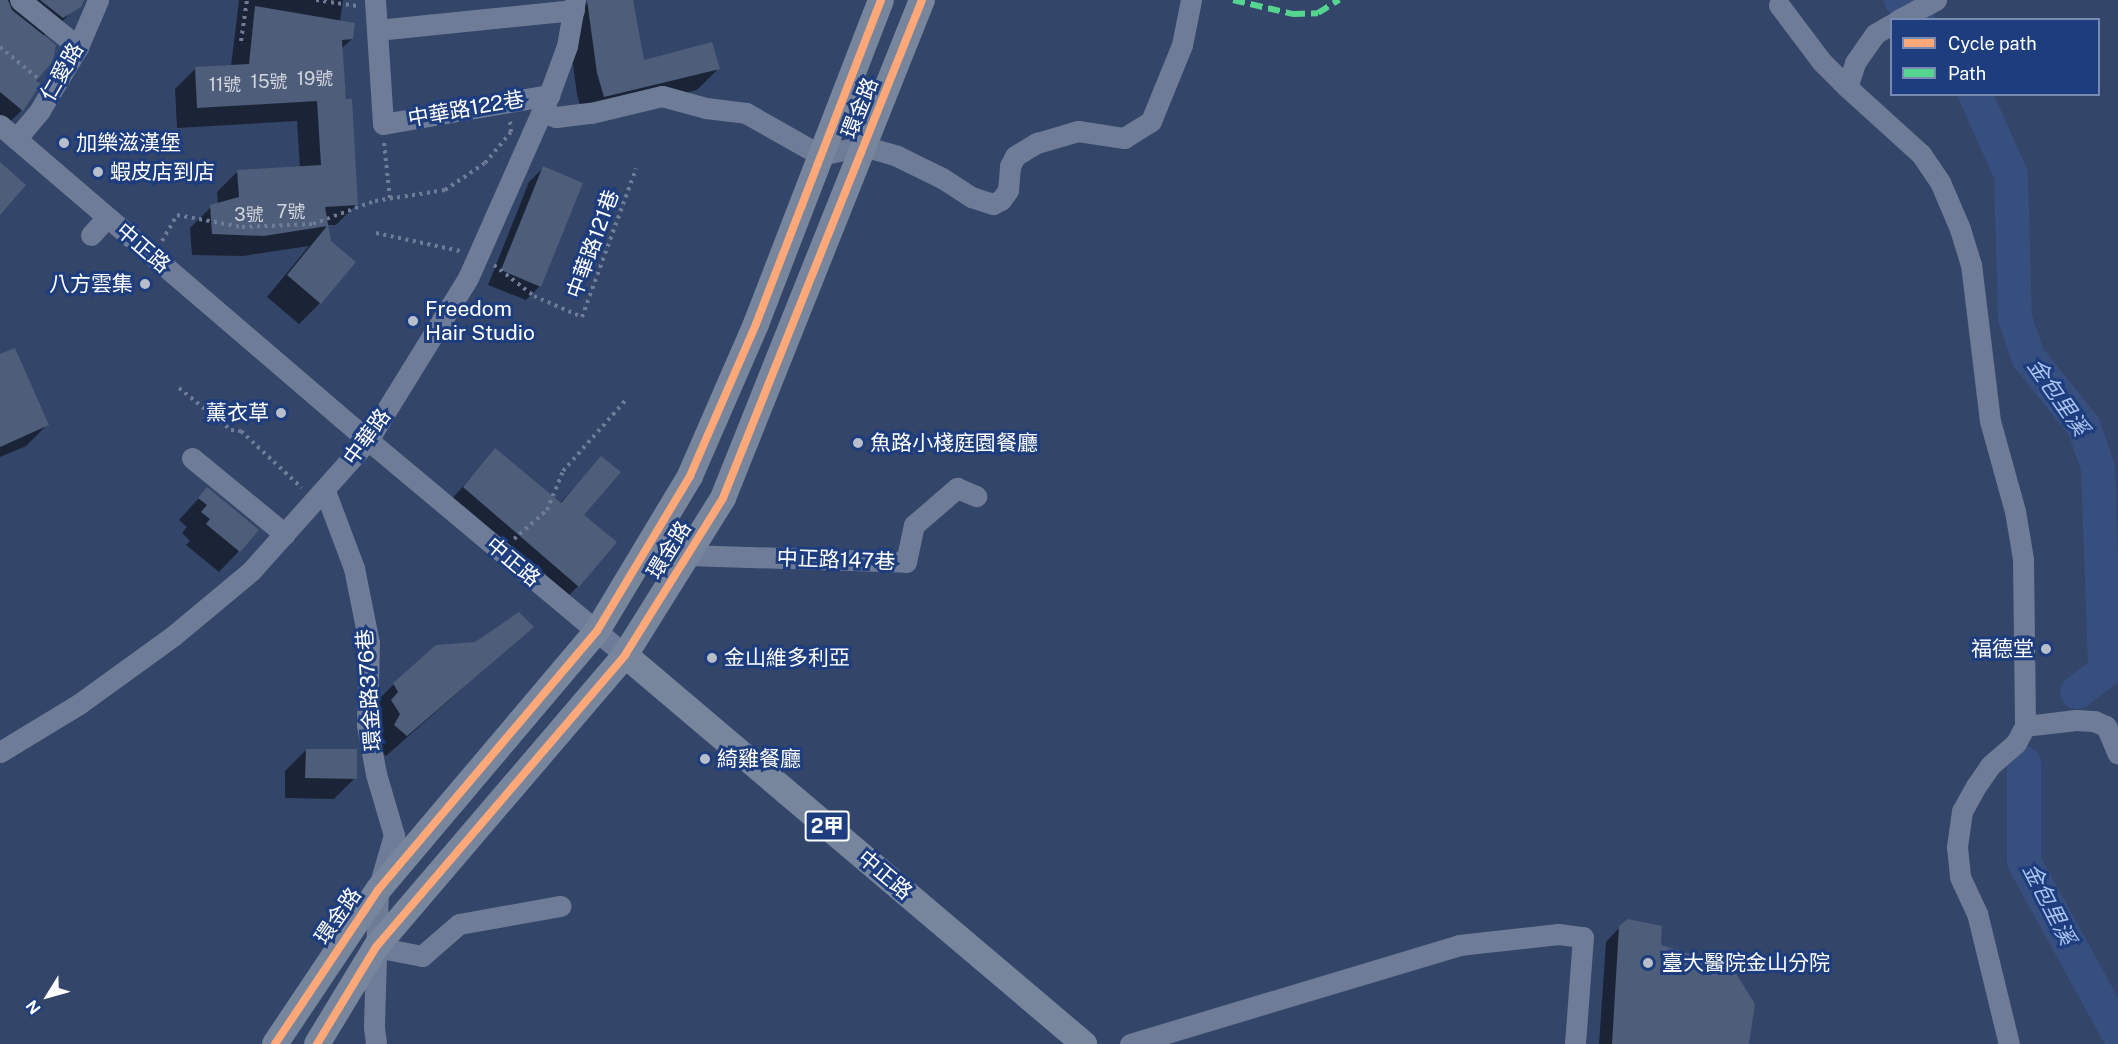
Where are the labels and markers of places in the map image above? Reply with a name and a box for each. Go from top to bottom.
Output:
place label: 加樂滋漢堡 [76,130,181,156]
marker: 加樂滋漢堡 [57,136,71,150]
place label: 蝦皮店到店 [110,159,215,185]
marker: 蝦皮店到店 [91,165,105,179]
place label: 八方雲集 [49,271,133,297]
marker: 八方雲集 [138,277,152,291]
place label: Freedom Hair Studio [425,296,535,346]
marker: Freedom Hair Studio [406,314,420,328]
place label: 薰衣草 [206,400,269,426]
marker: 薰衣草 [274,406,288,420]
place label: 魚路小棧庭園餐廳 [870,430,1038,456]
marker: 魚路小棧庭園餐廳 [851,436,865,450]
place label: 福德堂 [1971,636,2034,662]
marker: 福德堂 [2039,642,2053,656]
place label: 金山維多利亞 [724,645,850,671]
marker: 金山維多利亞 [705,651,719,665]
place label: 綺雞餐廳 [717,746,801,772]
marker: 綺雞餐廳 [698,752,712,766]
place label: 臺大醫院金山分院 [1662,950,1830,976]
marker: 臺大醫院金山分院 [1639,954,1657,972]

